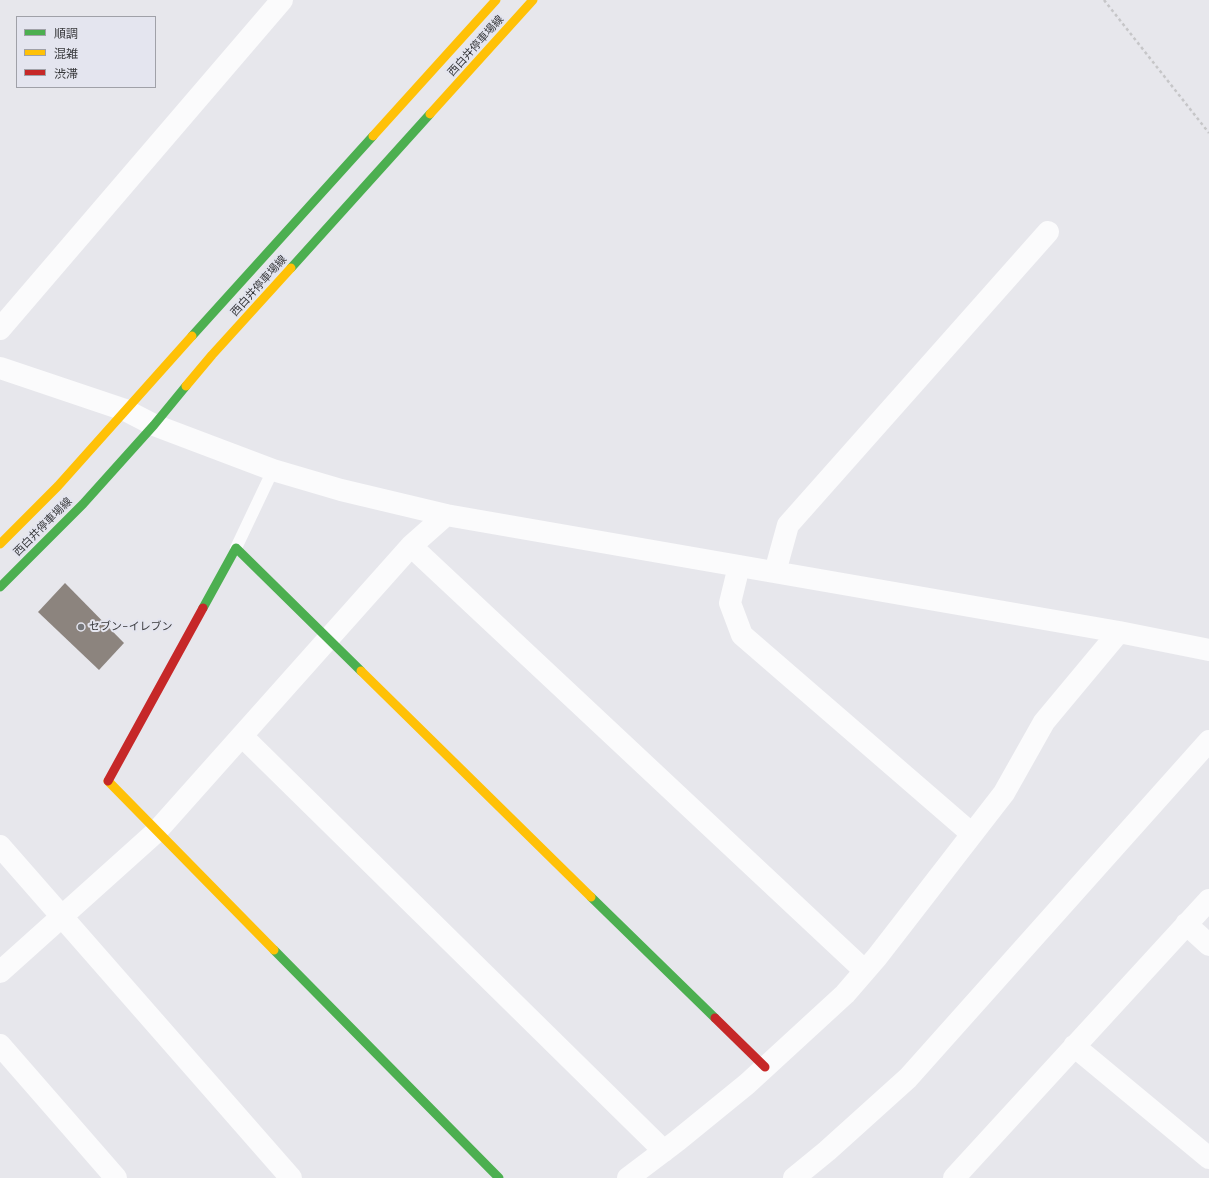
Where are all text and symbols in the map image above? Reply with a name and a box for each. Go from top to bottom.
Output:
street label: 西白井停車場線 [445,13,507,79]
legend [16,16,156,88]
text: 順調 [54,26,78,41]
text: 混雑 [54,46,78,61]
text: 渋滞 [54,66,78,81]
street label: 西白井停車場線 [228,253,290,319]
street label: 西白井停車場線 [11,495,75,559]
place label: セブン-イレブン [89,620,172,634]
marker: セブン-イレブン [76,622,86,632]

